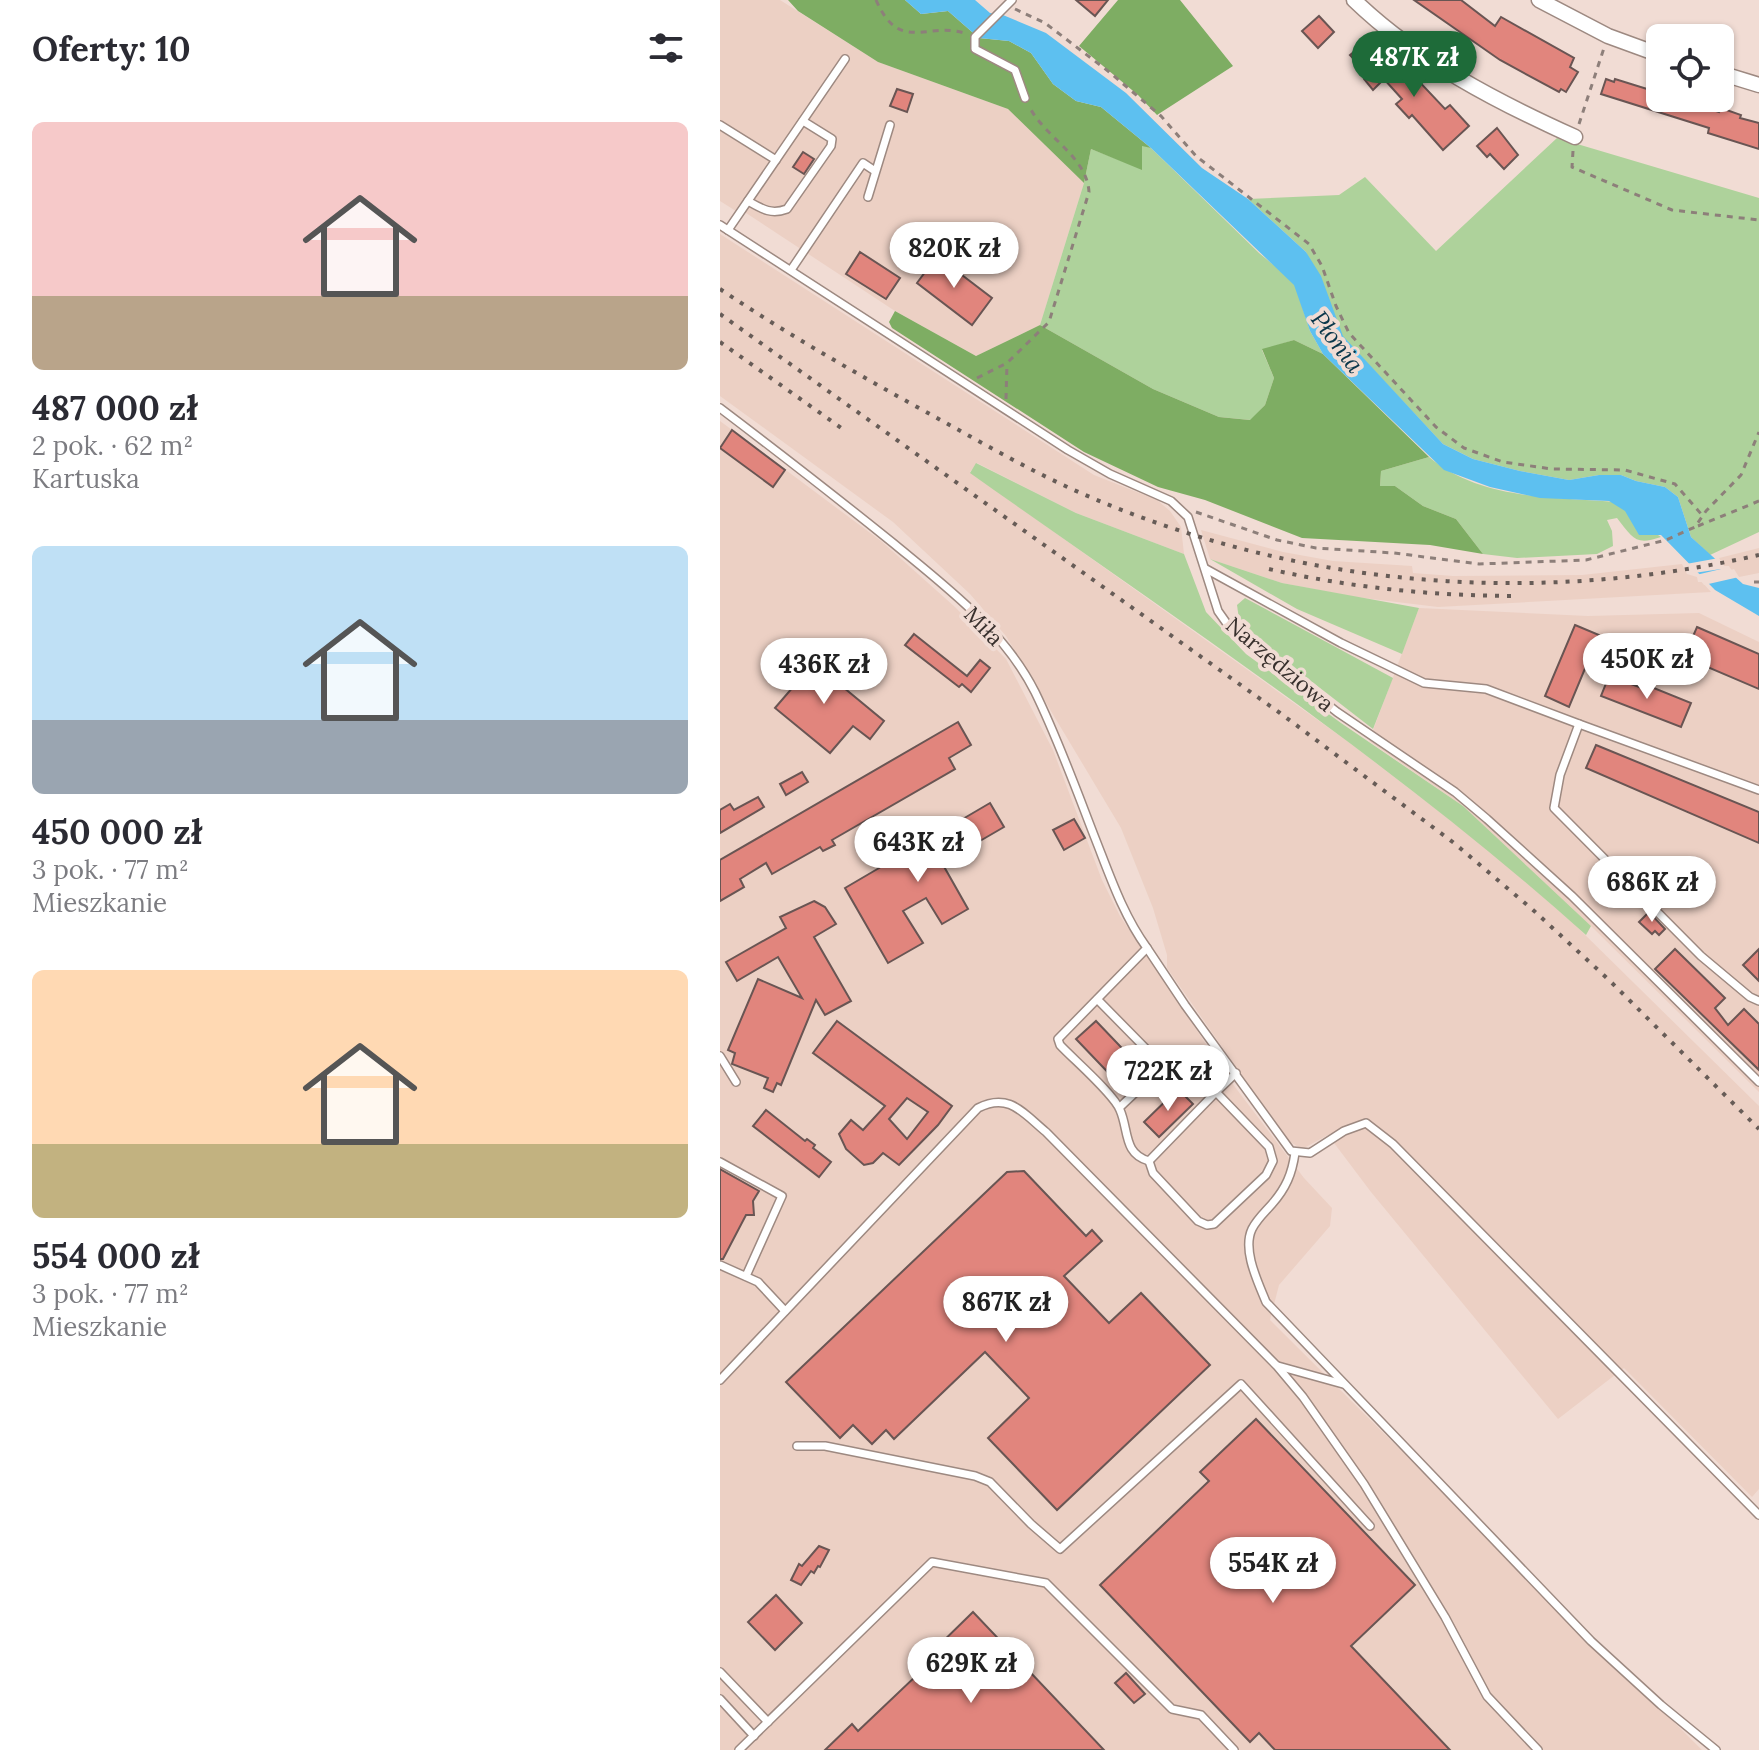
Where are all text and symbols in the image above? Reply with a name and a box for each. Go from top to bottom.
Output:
map controls [1646,24,1734,112]
button: locate [1646,24,1734,112]
icon: filters [644,26,688,70]
text: Oferty: 10 [32,27,191,70]
pin: 487K zł [1340,31,1488,99]
text: 487K zł [1370,40,1458,73]
icon: home [288,174,432,318]
pin: 820K zł [880,222,1028,290]
text: 820K zł [908,231,1000,264]
water label: Płonia [1304,305,1371,379]
text: 487 000 zł [32,386,198,429]
text: 2 pok. · 62 m² [32,429,193,462]
text: Kartuska [32,462,140,495]
icon: home [288,598,432,742]
street label: Miła [959,600,1009,652]
street label: Narzędziowa [1220,611,1340,717]
pin: 450K zł [1573,633,1721,701]
pin: 436K zł [750,638,898,706]
text: 450K zł [1601,642,1693,675]
text: 436K zł [778,647,870,680]
text: 450 000 zł [32,810,202,853]
pin: 643K zł [844,816,992,884]
text: 643K zł [872,825,964,858]
text: 3 pok. · 77 m² [32,853,189,886]
pin: 686K zł [1578,856,1726,924]
text: 686K zł [1606,865,1698,898]
text: Mieszkanie [32,886,167,919]
icon: home [288,1022,432,1166]
pin: 722K zł [1094,1045,1242,1113]
text: 722K zł [1124,1054,1212,1087]
text: 554 000 zł [32,1234,199,1277]
pin: 867K zł [932,1276,1080,1344]
text: 3 pok. · 77 m² [32,1277,189,1310]
text: 867K zł [961,1285,1051,1318]
text: Mieszkanie [32,1310,167,1343]
pin: 554K zł [1199,1537,1347,1605]
text: 554K zł [1228,1546,1318,1579]
pin: 629K zł [897,1637,1045,1705]
text: 629K zł [925,1646,1017,1679]

